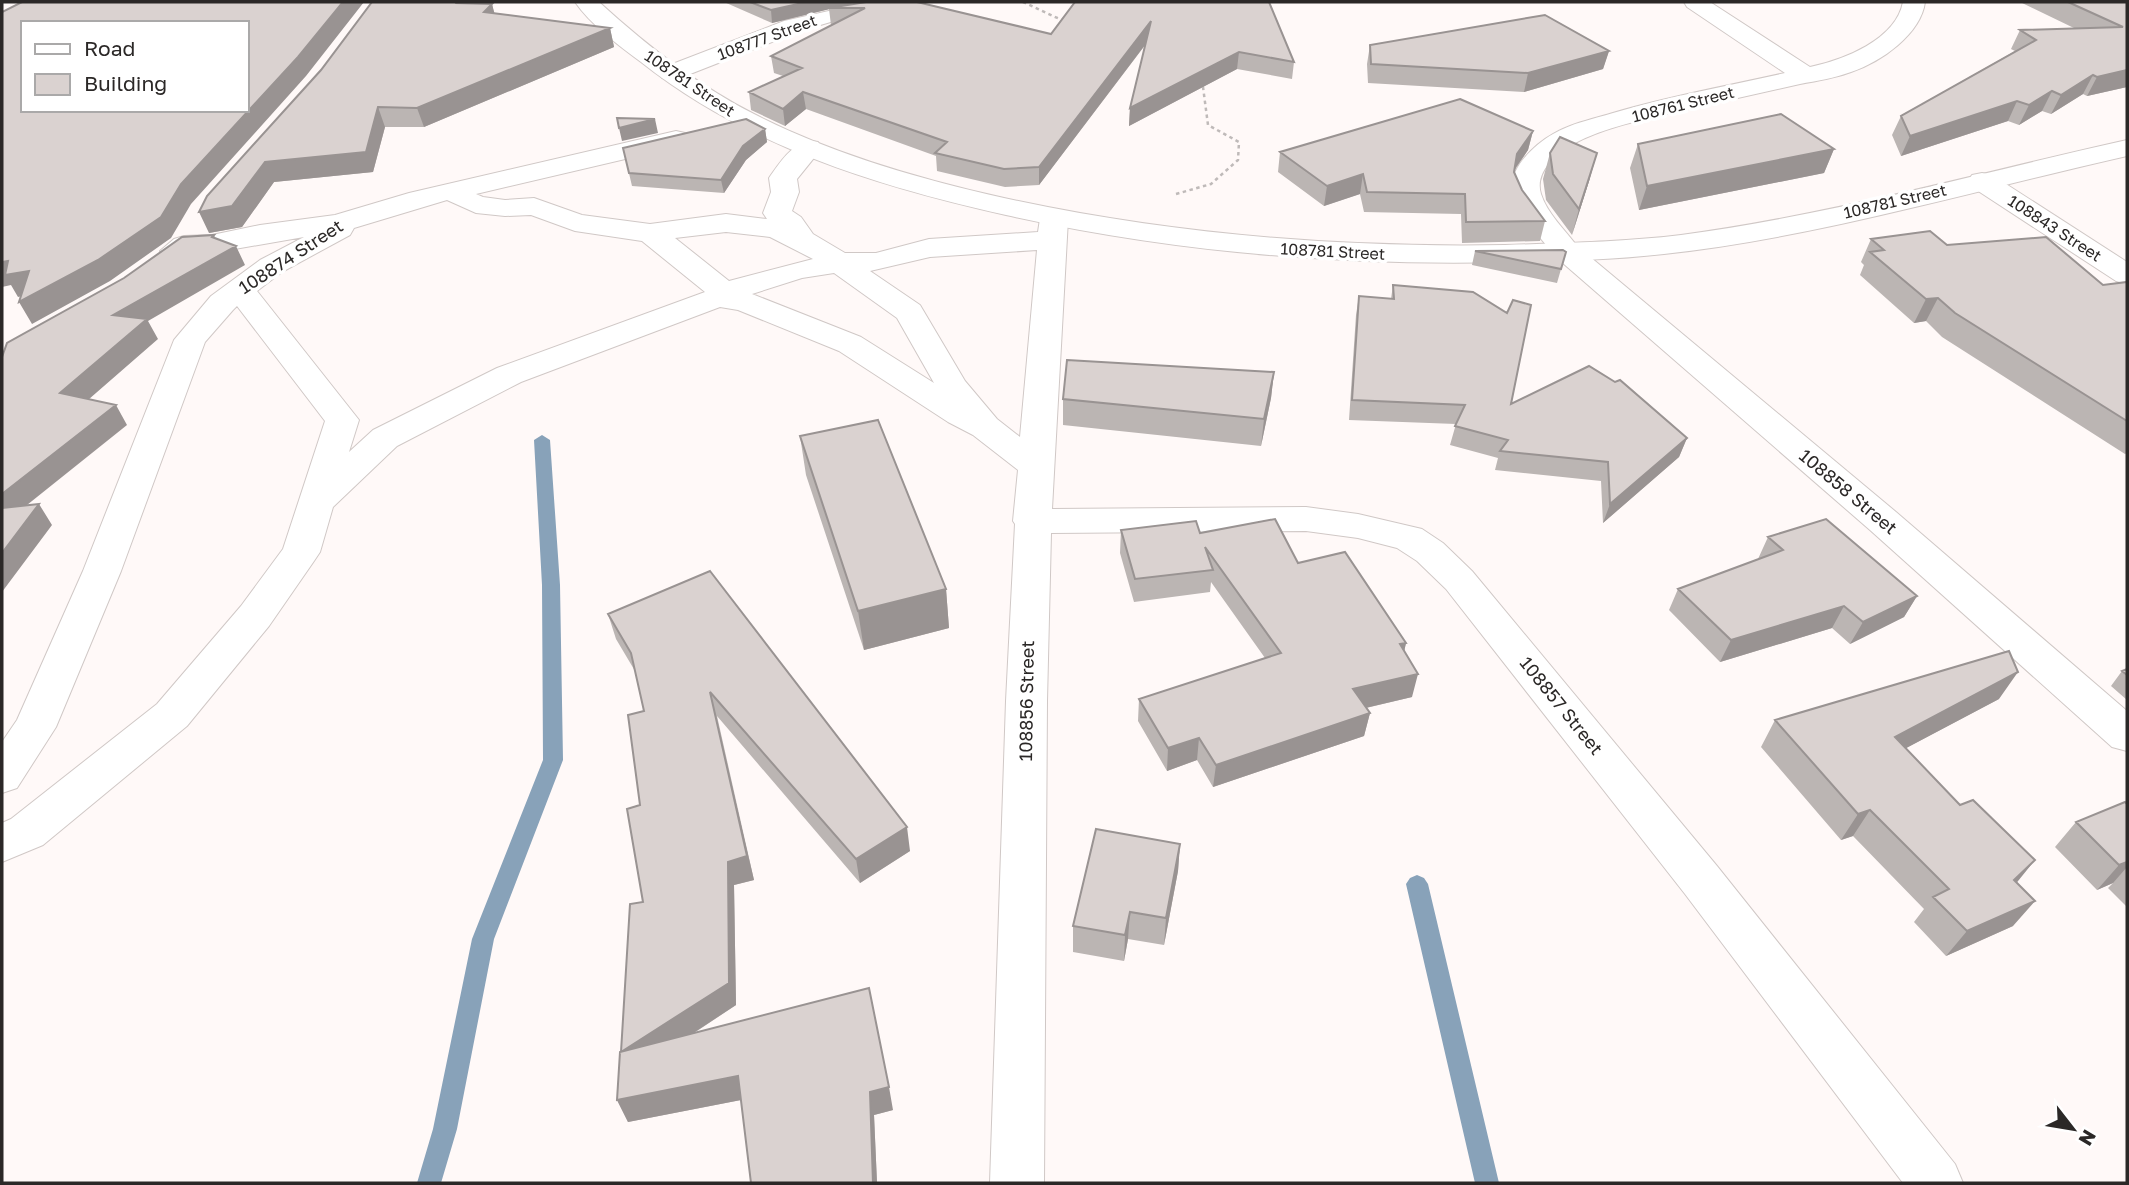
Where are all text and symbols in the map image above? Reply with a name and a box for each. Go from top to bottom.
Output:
street label: 108777 Street [715,10,819,64]
legend [21,21,248,112]
text: Road [84,35,135,61]
street label: 108781 Street [641,45,739,121]
text: Building [84,70,167,96]
street label: 108761 Street [1630,82,1736,126]
street label: 108781 Street [1842,179,1948,223]
street label: 108843 Street [2004,190,2106,266]
street label: 108874 Street [234,214,347,298]
street label: 108781 Street [1280,238,1386,264]
street label: 108858 Street [1795,444,1902,539]
street label: 108856 Street [1014,640,1038,762]
street label: 108857 Street [1516,652,1608,759]
north arrow [2038,1094,2108,1164]
text: N [2074,1126,2102,1150]

